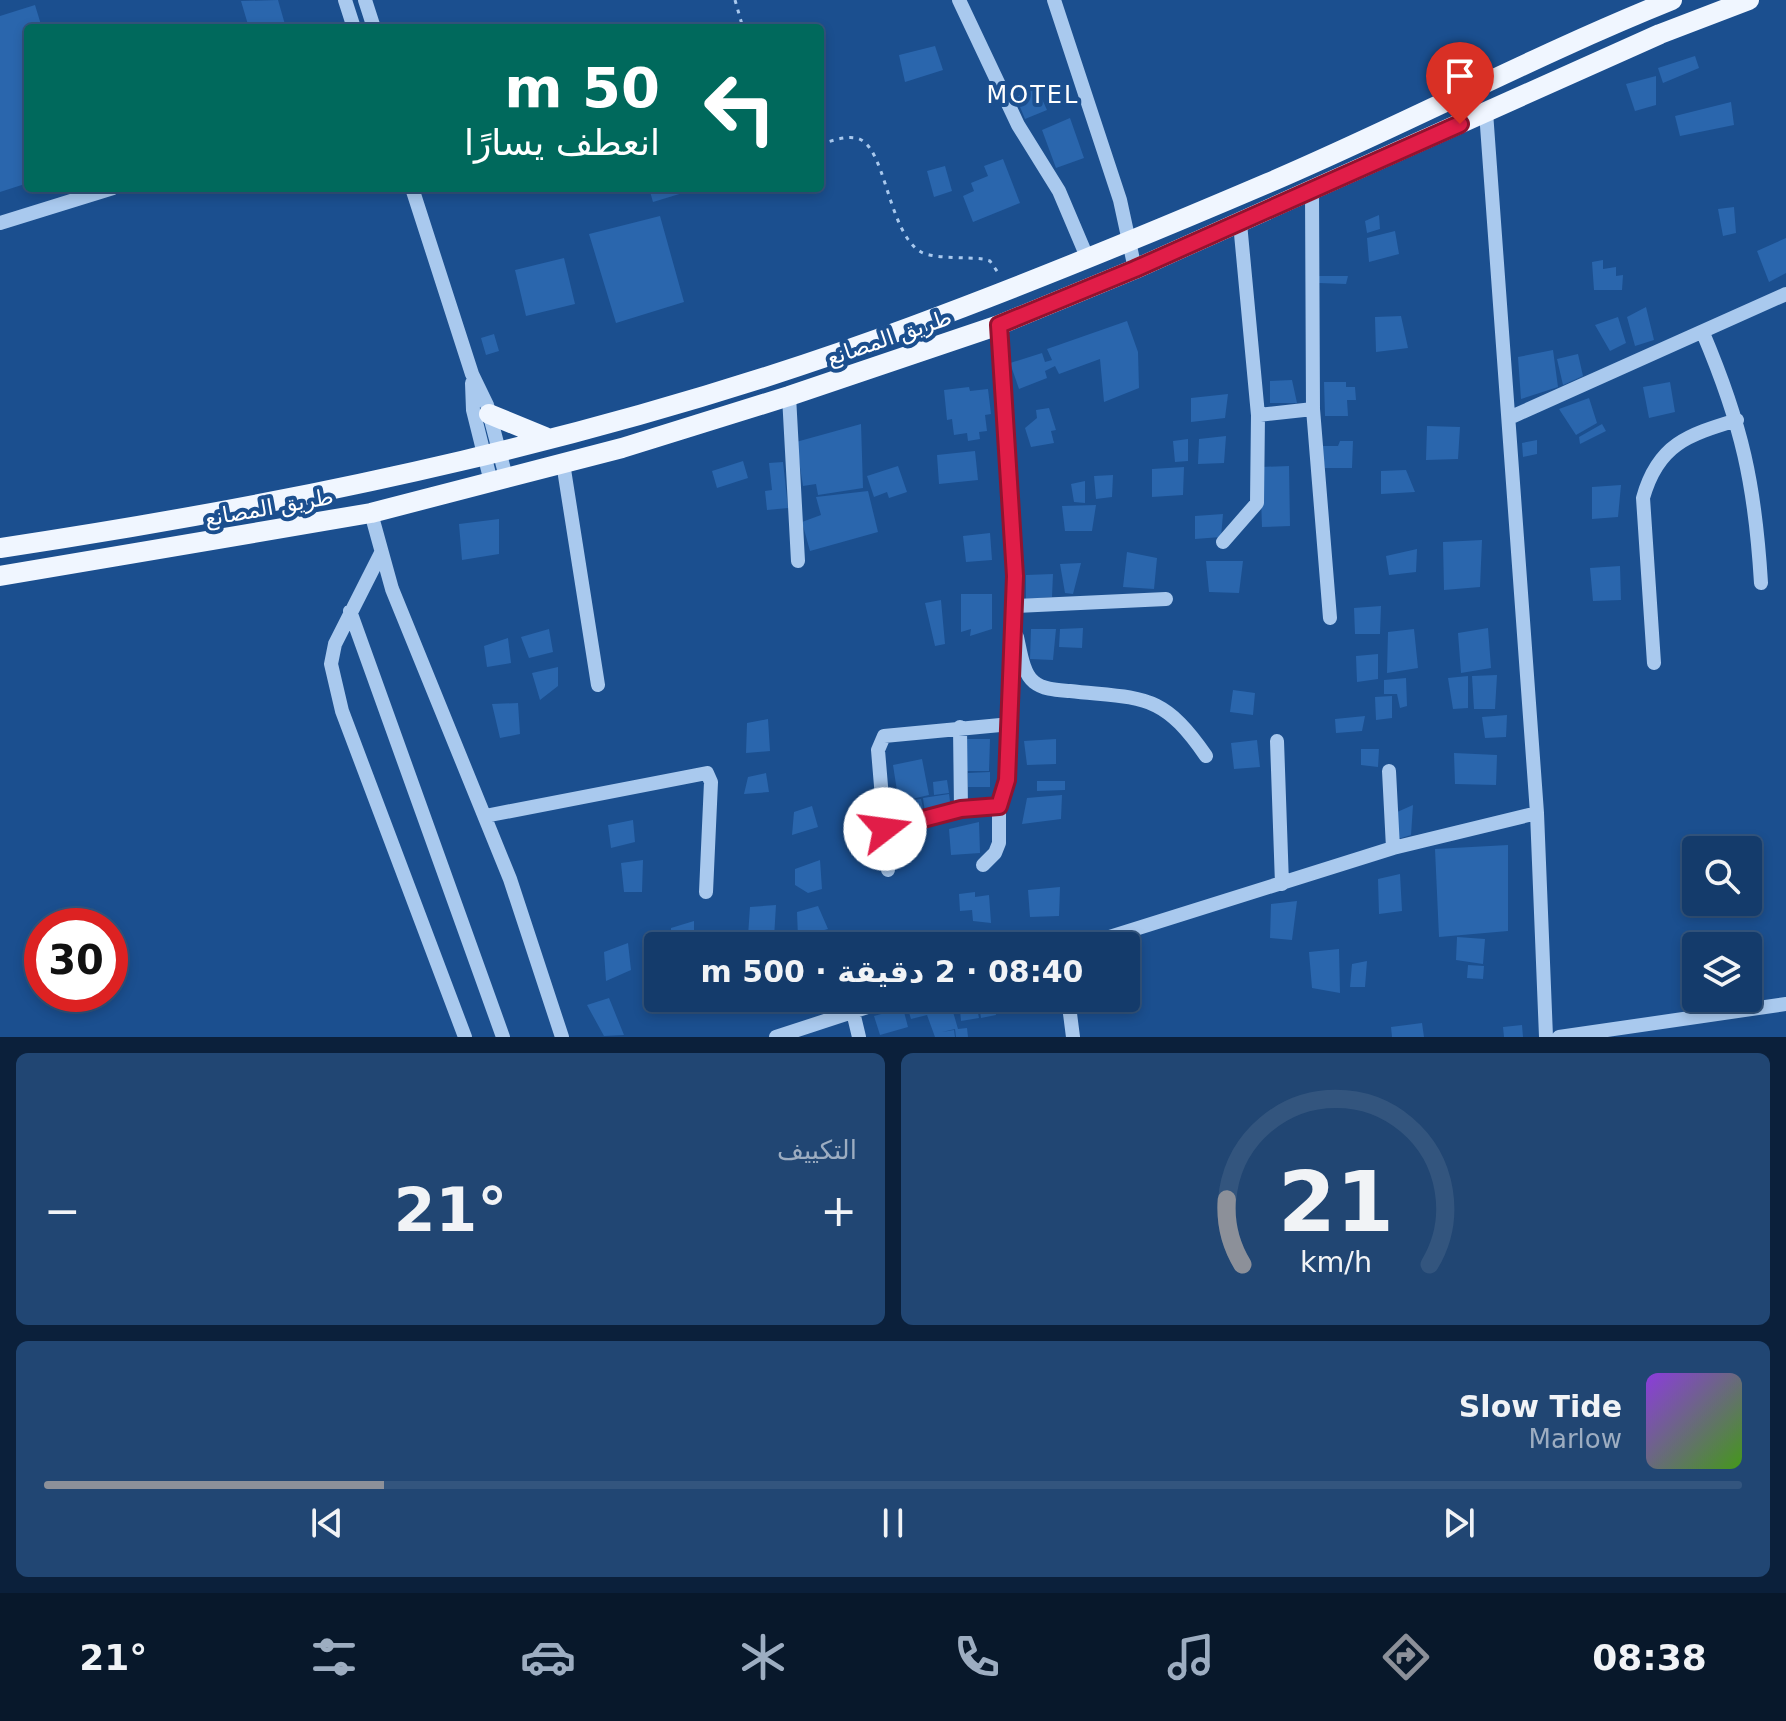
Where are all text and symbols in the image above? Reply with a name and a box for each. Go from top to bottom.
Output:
pin [1426,42,1494,124]
icon: arrive [1438,54,1482,98]
text: 50 m [504,55,660,120]
icon: left [688,56,792,160]
district label: MOTEL [987,81,1079,109]
text: انعطف يسارًا [464,122,660,163]
street label: طريق المصانع [824,304,955,371]
street label: طريق المصانع [203,484,336,532]
position arrow [843,787,927,871]
map controls [1682,836,1762,1012]
button: search [1682,836,1762,916]
speed limit sign: 30 [24,908,128,1012]
button: layers [1682,932,1762,1012]
text: 08:40 · 2 دقيقة · 500 m [701,954,1083,989]
text: التكييف [777,1135,857,1165]
text: 21 [1278,1154,1393,1251]
text: 21° [394,1175,507,1245]
text: − [44,1185,81,1236]
text: + [820,1185,857,1236]
text: km/h [1299,1245,1372,1279]
text: Slow Tide [1459,1389,1622,1424]
text: Marlow [1529,1424,1622,1454]
icon: previous [305,1501,349,1545]
icon: pause [871,1501,915,1545]
icon: next [1437,1501,1481,1545]
icon: filters [306,1629,362,1685]
icon: car [520,1629,576,1685]
icon: climate [735,1629,791,1685]
icon: phone [949,1629,1005,1685]
icon: music [1163,1629,1219,1685]
icon: directions [1378,1629,1434,1685]
text: 21° [79,1637,147,1678]
text: 08:38 [1592,1637,1707,1678]

